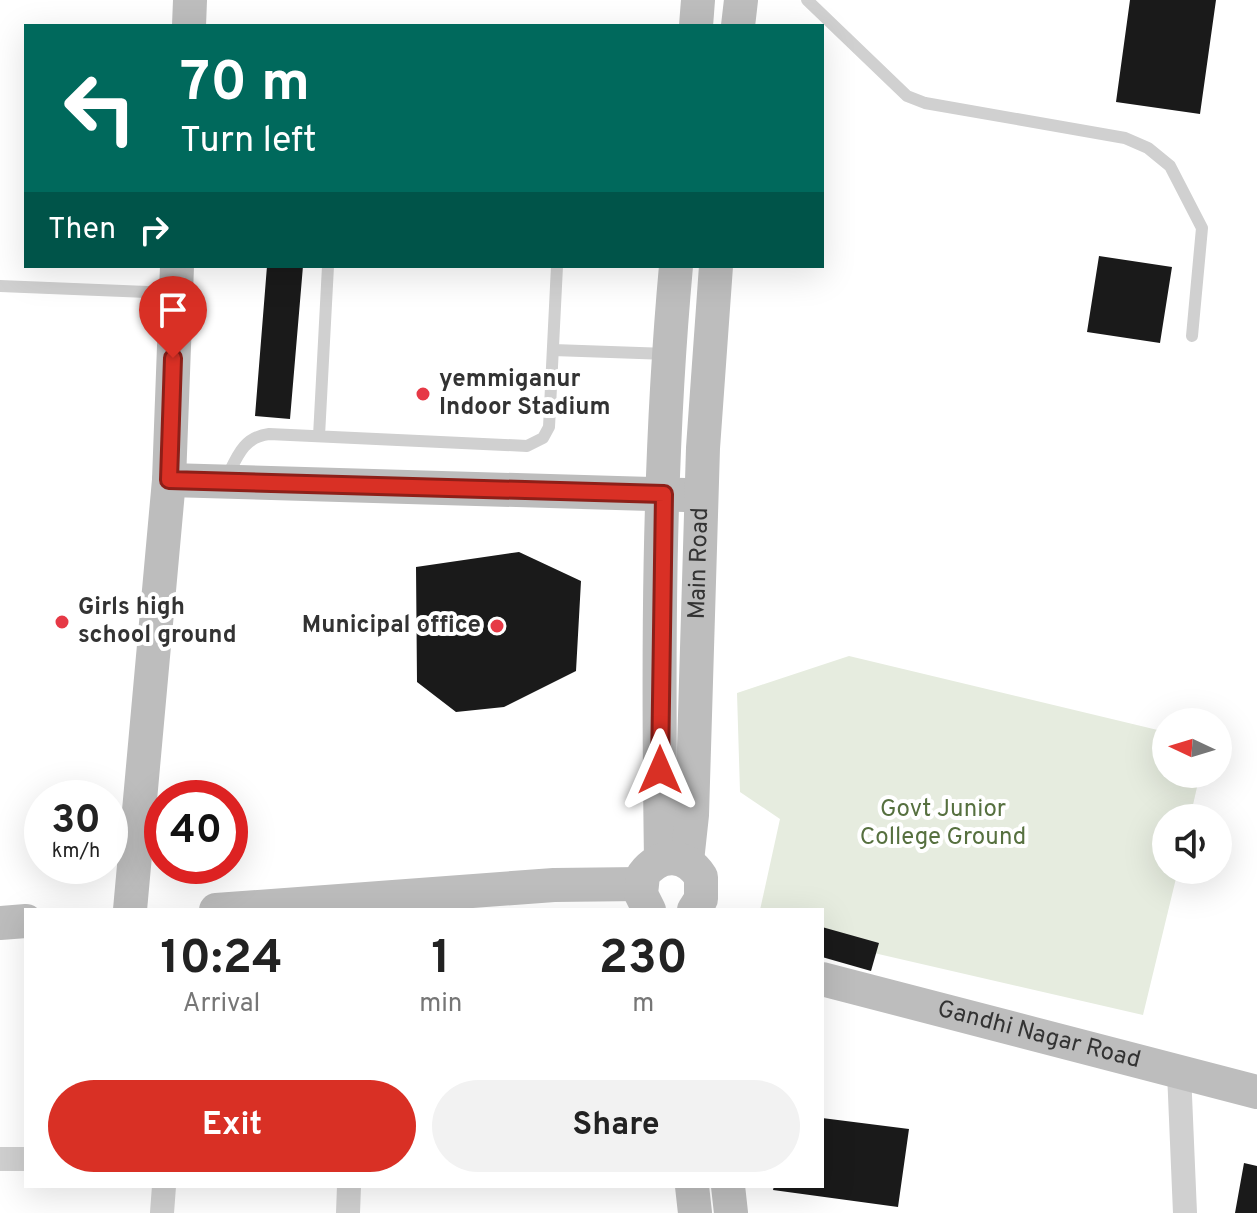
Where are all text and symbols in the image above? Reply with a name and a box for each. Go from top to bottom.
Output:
text: 70 m [180,50,310,120]
icon: left [48,56,152,160]
text: Turn left [180,119,317,165]
icon: right [132,208,176,252]
text: Then [48,212,116,249]
pin [139,276,207,358]
icon: arrive [151,288,195,332]
place label: yemmiganur Indoor Stadium [439,365,611,423]
marker: yemmiganur Indoor Stadium [414,385,432,403]
street label: Main Road [683,507,716,620]
place label: Girls high school ground [78,593,237,651]
place label: Municipal office [302,611,481,641]
marker: Girls high school ground [53,613,71,631]
marker: Municipal office [488,617,506,635]
north arrow [1152,708,1232,788]
map controls [1152,708,1232,884]
position arrow [618,728,702,812]
speed limit sign: 40 [144,780,248,884]
park label: Govt Junior College Ground [860,795,1026,853]
text: 30 [51,797,101,847]
button: sound [1152,804,1232,884]
text: km/h [52,839,100,865]
text: 10:24 [160,930,283,990]
text: 1 [431,930,450,990]
text: 230 [599,930,688,990]
text: Arrival [183,988,260,1021]
text: min [419,988,462,1021]
text: m [632,988,654,1021]
street label: Gandhi Nagar Road [934,995,1144,1076]
button: Exit [48,1080,416,1172]
button: Share [432,1080,800,1172]

